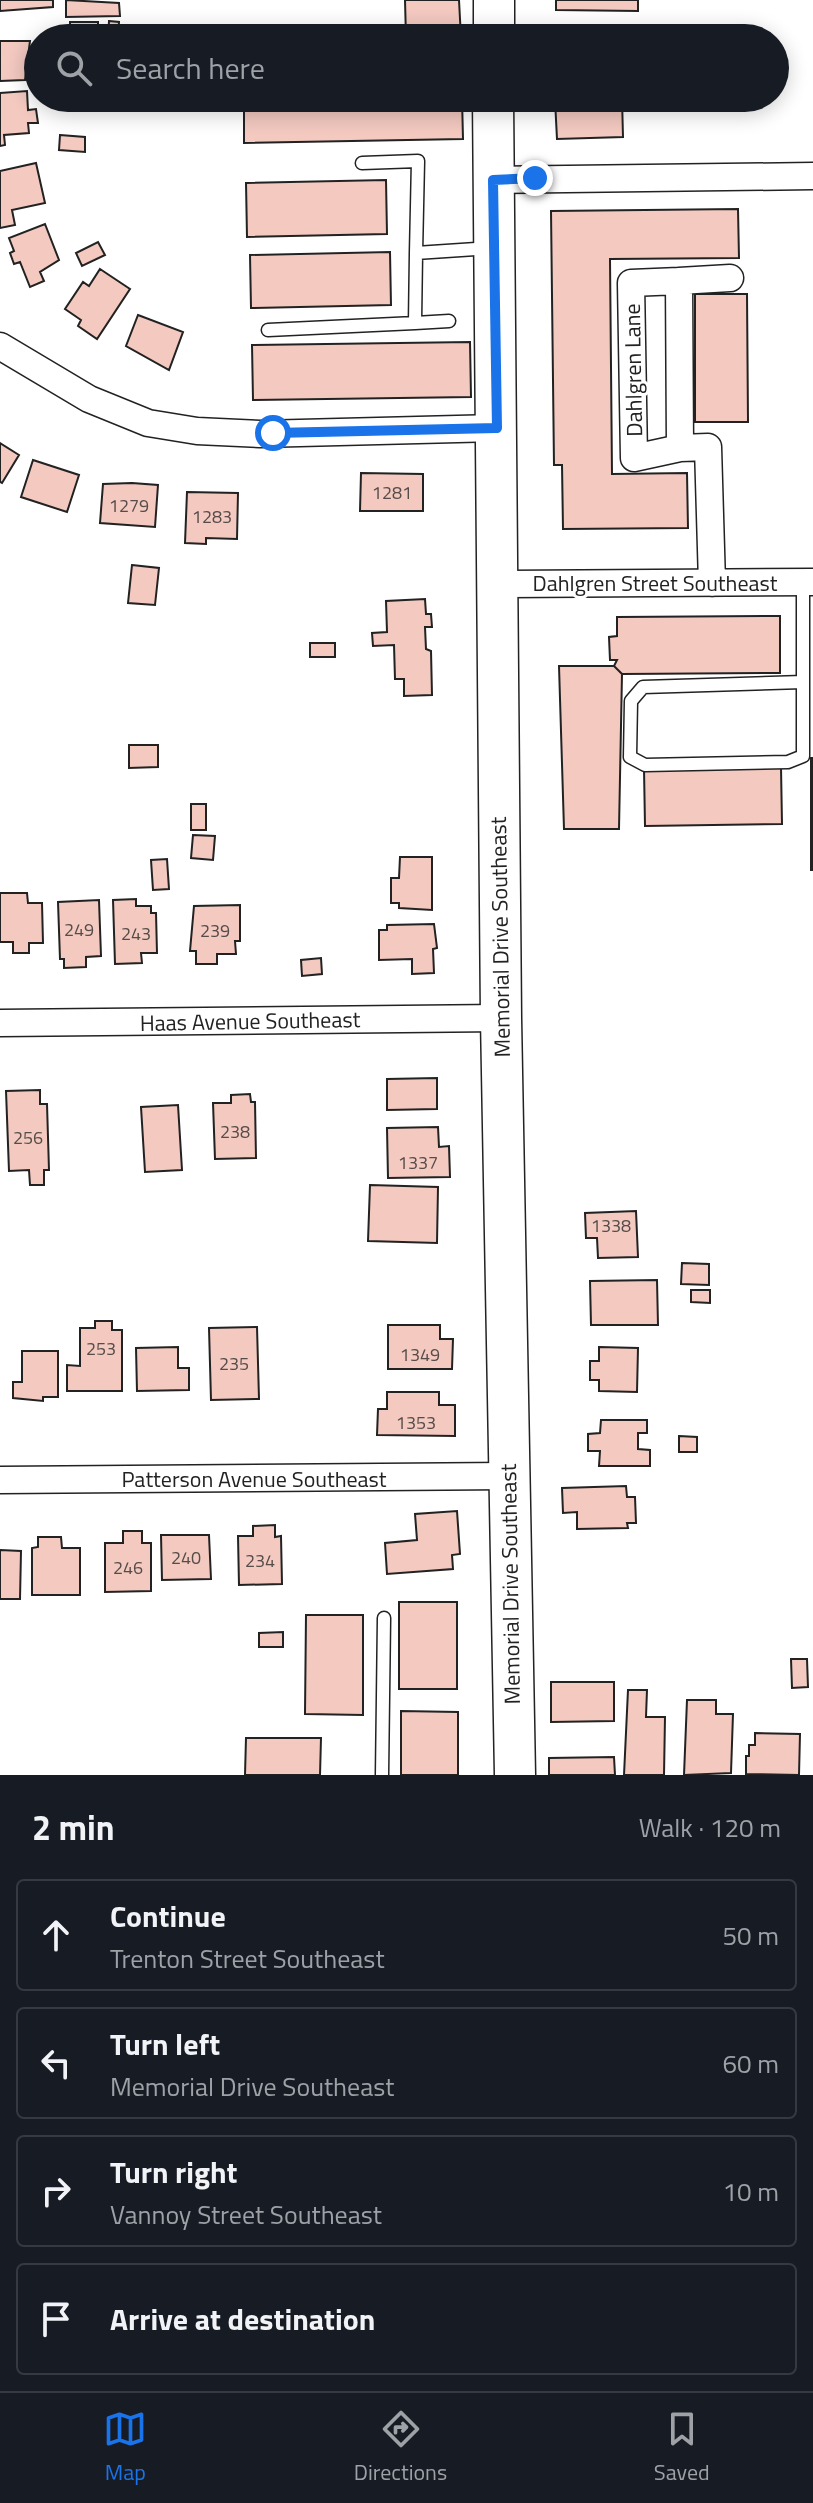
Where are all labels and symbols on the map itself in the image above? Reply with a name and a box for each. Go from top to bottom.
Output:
route end [517,160,553,196]
street label: Dahlgren Lane [615,303,651,437]
route start [255,415,291,451]
house number: 1281 [372,479,412,506]
house number: 1279 [109,492,149,519]
house number: 1283 [192,503,232,530]
street label: Dahlgren Street Southeast [533,566,778,600]
street label: Memorial Drive Southeast [481,816,519,1058]
house number: 249 [64,916,94,943]
house number: 239 [200,917,230,944]
house number: 243 [121,920,151,947]
street label: Haas Avenue Southeast [139,1002,361,1040]
house number: 238 [220,1118,250,1145]
house number: 256 [13,1124,43,1151]
house number: 1337 [398,1149,438,1176]
house number: 1338 [591,1212,631,1239]
house number: 253 [86,1335,116,1362]
house number: 1349 [400,1341,440,1368]
house number: 235 [219,1350,249,1377]
house number: 1353 [396,1409,436,1436]
street label: Patterson Avenue Southeast [121,1462,387,1496]
street label: Memorial Drive Southeast [491,1463,529,1705]
house number: 240 [171,1544,201,1571]
house number: 234 [245,1547,275,1574]
house number: 246 [113,1554,143,1581]

